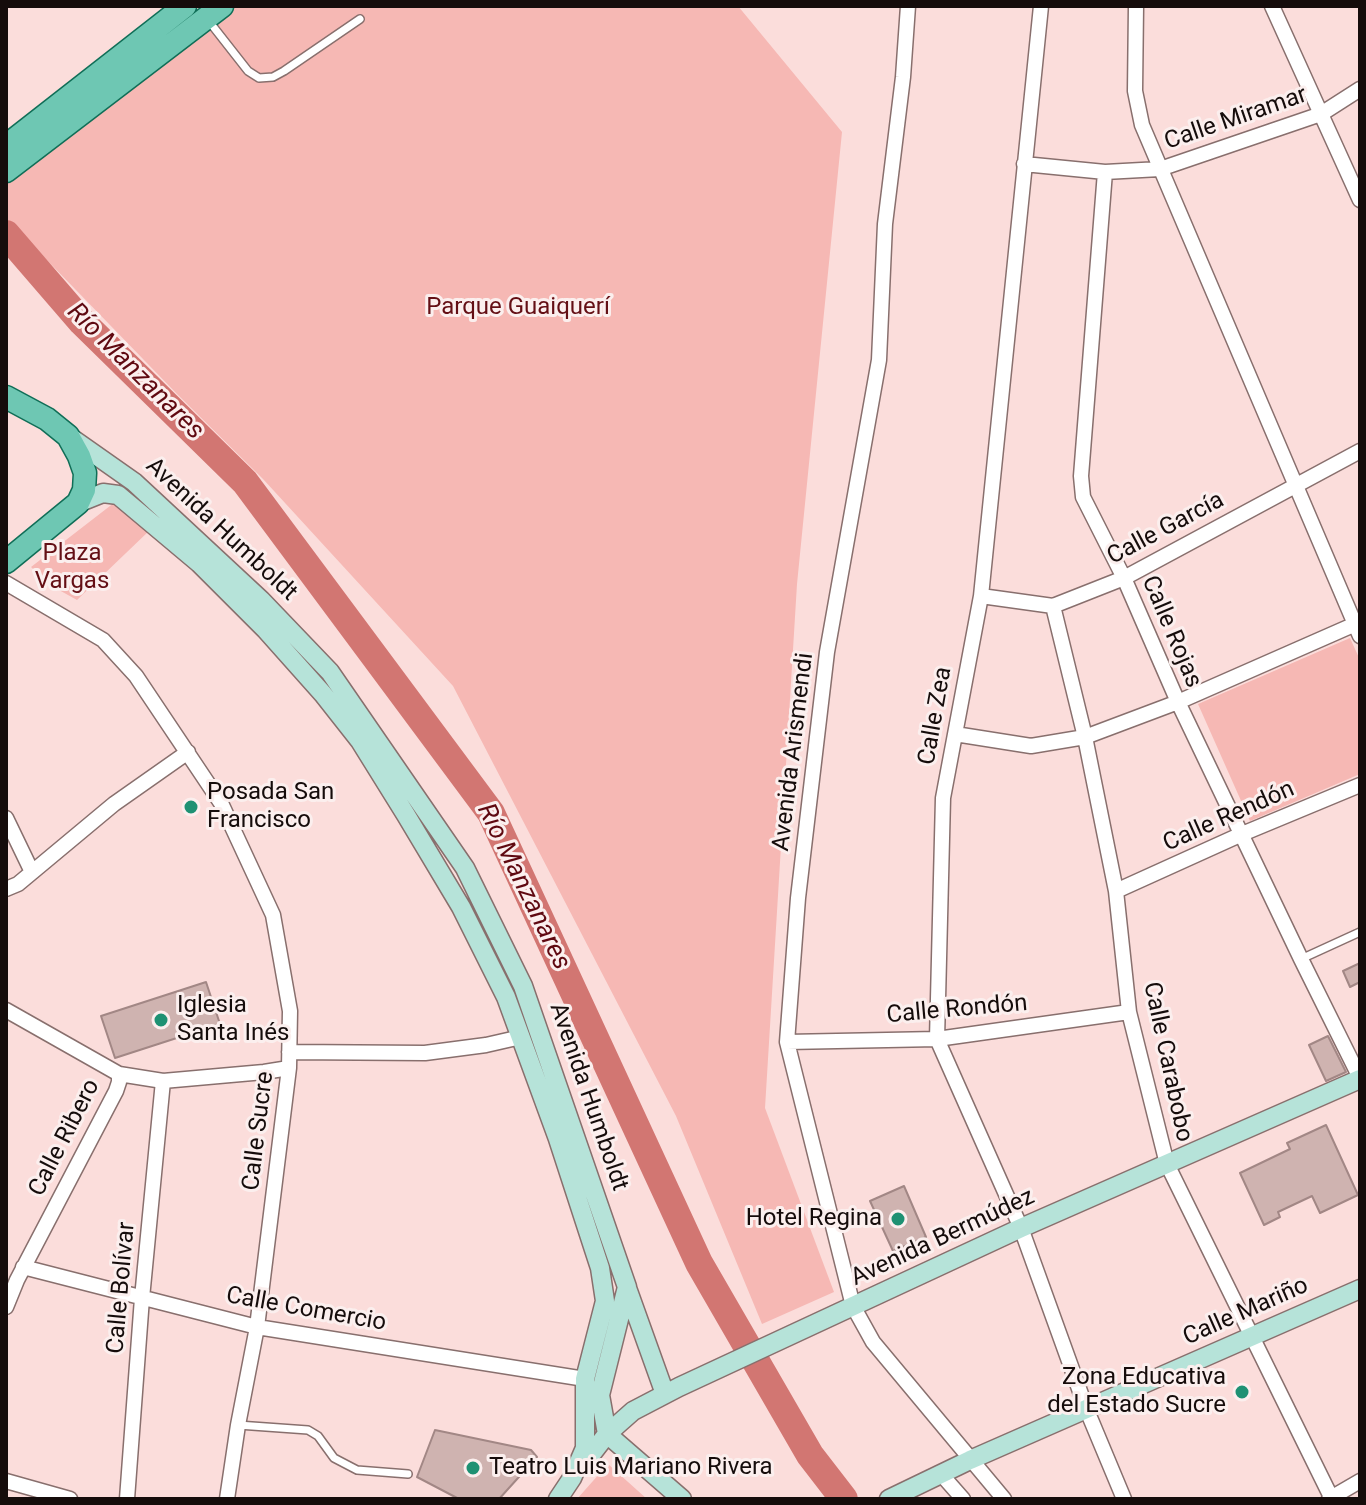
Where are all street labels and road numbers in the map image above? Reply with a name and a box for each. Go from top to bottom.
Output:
street label: Calle Miramar [1161,81,1311,157]
street label: Avenida Humboldt [139,452,303,608]
street label: Calle García [1103,486,1229,572]
street label: Calle Rojas [1135,572,1207,692]
street label: Avenida Arismendi [768,651,820,853]
street label: Calle Zea [913,665,959,767]
street label: Calle Rendón [1159,775,1299,859]
street label: Calle Carabobo [1136,979,1198,1145]
street label: Calle Rondón [885,990,1029,1030]
street label: Avenida Humboldt [542,999,634,1195]
street label: Calle Sucre [237,1070,281,1192]
street label: Calle Ribero [23,1075,107,1201]
street label: Avenida Bermúdez [847,1183,1039,1293]
street label: Calle Bolívar [102,1221,142,1355]
street label: Calle Mariño [1179,1272,1313,1352]
street label: Calle Comercio [224,1282,388,1338]

